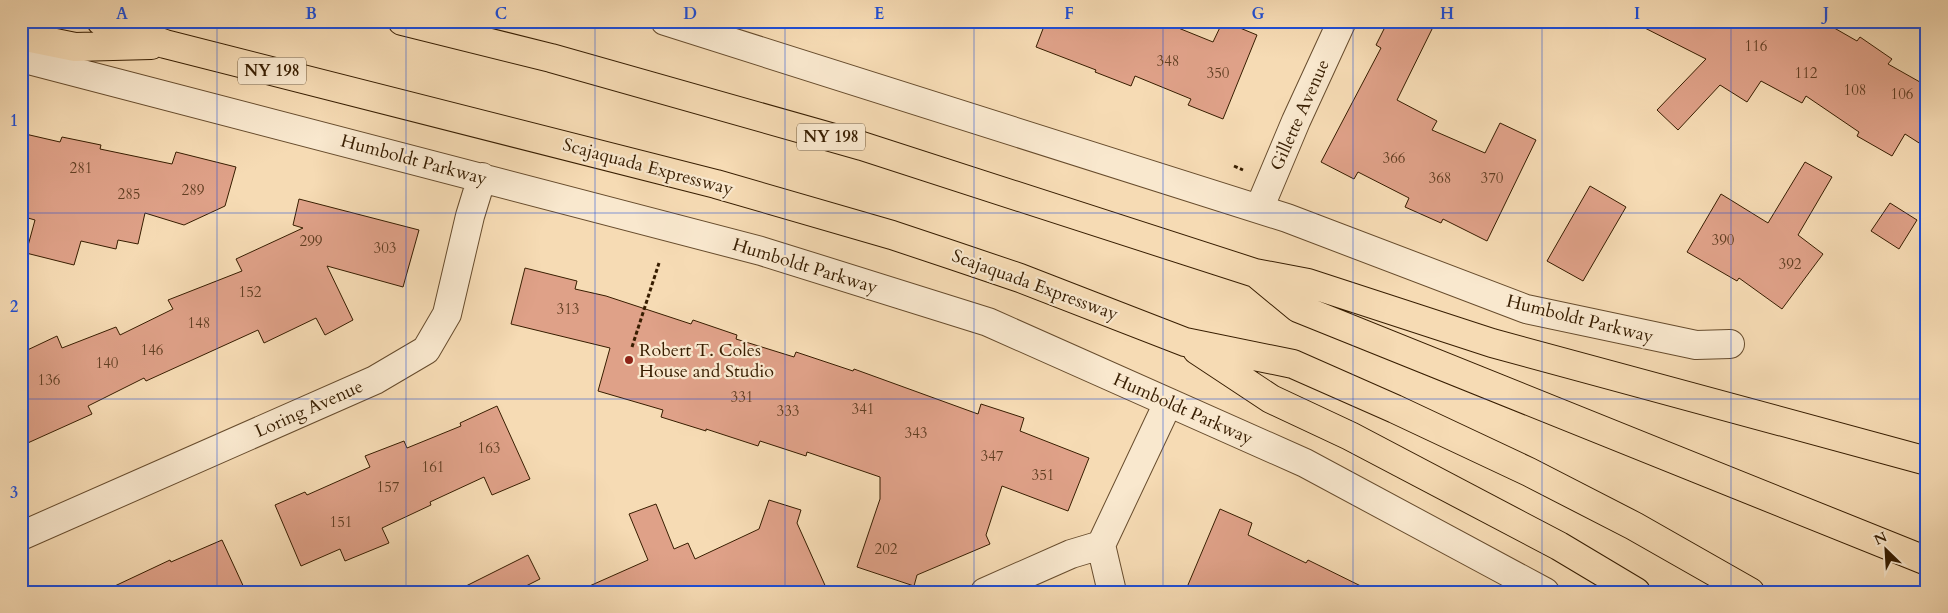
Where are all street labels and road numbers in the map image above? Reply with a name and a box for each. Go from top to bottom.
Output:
street label: Gillette Avenue [1264,55,1336,175]
road number: NY 198 [238,58,306,84]
road number: NY 198 [797,124,865,150]
street label: Humboldt Parkway [338,128,490,192]
street label: Scajaquada Expressway [560,132,736,202]
street label: Humboldt Parkway [729,232,881,300]
street label: Scajaquada Expressway [948,243,1122,327]
street label: Humboldt Parkway [1504,289,1657,349]
street label: Humboldt Parkway [1109,367,1257,451]
street label: Loring Avenue [251,374,367,444]

